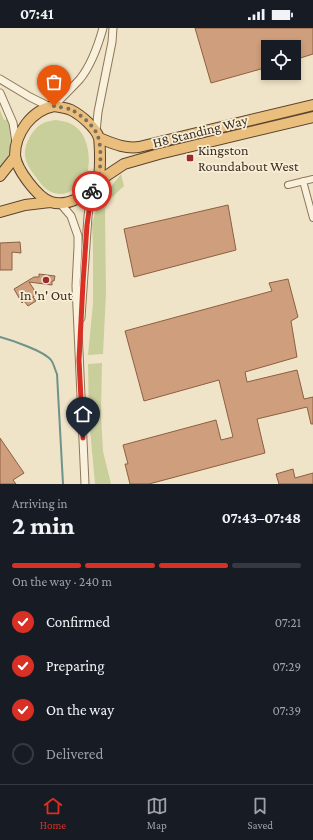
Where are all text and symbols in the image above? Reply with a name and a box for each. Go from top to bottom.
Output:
text: 07:41 [20,6,54,22]
map controls [261,40,301,80]
button: locate [261,40,301,80]
pin [37,65,71,106]
icon: bag [43,71,65,93]
street label: H8 Standing Way [151,111,250,151]
place label: Kingston Roundabout West [198,142,299,174]
marker: Kingston Roundabout West [185,153,195,163]
courier [72,171,112,211]
icon: bike [81,180,103,202]
marker: In 'n' Out [41,275,51,285]
place label: In 'n' Out [20,287,73,303]
pin [66,397,100,438]
icon: home [72,403,94,425]
text: Arriving in [12,496,68,511]
text: 07:43–07:48 [222,510,301,526]
text: 2 min [12,511,75,540]
text: On the way · 240 m [12,574,112,589]
icon: check [12,611,34,633]
text: Confirmed [46,614,110,630]
text: 07:21 [275,615,301,630]
icon: check [12,655,34,677]
text: Preparing [46,658,105,674]
text: 07:29 [272,659,301,674]
icon: check [12,699,34,721]
text: On the way [46,702,114,718]
text: 07:39 [272,703,301,718]
text: Delivered [46,746,103,762]
tab: Home [40,795,66,831]
tab: Map [146,795,168,831]
tab: Saved [247,795,273,831]

